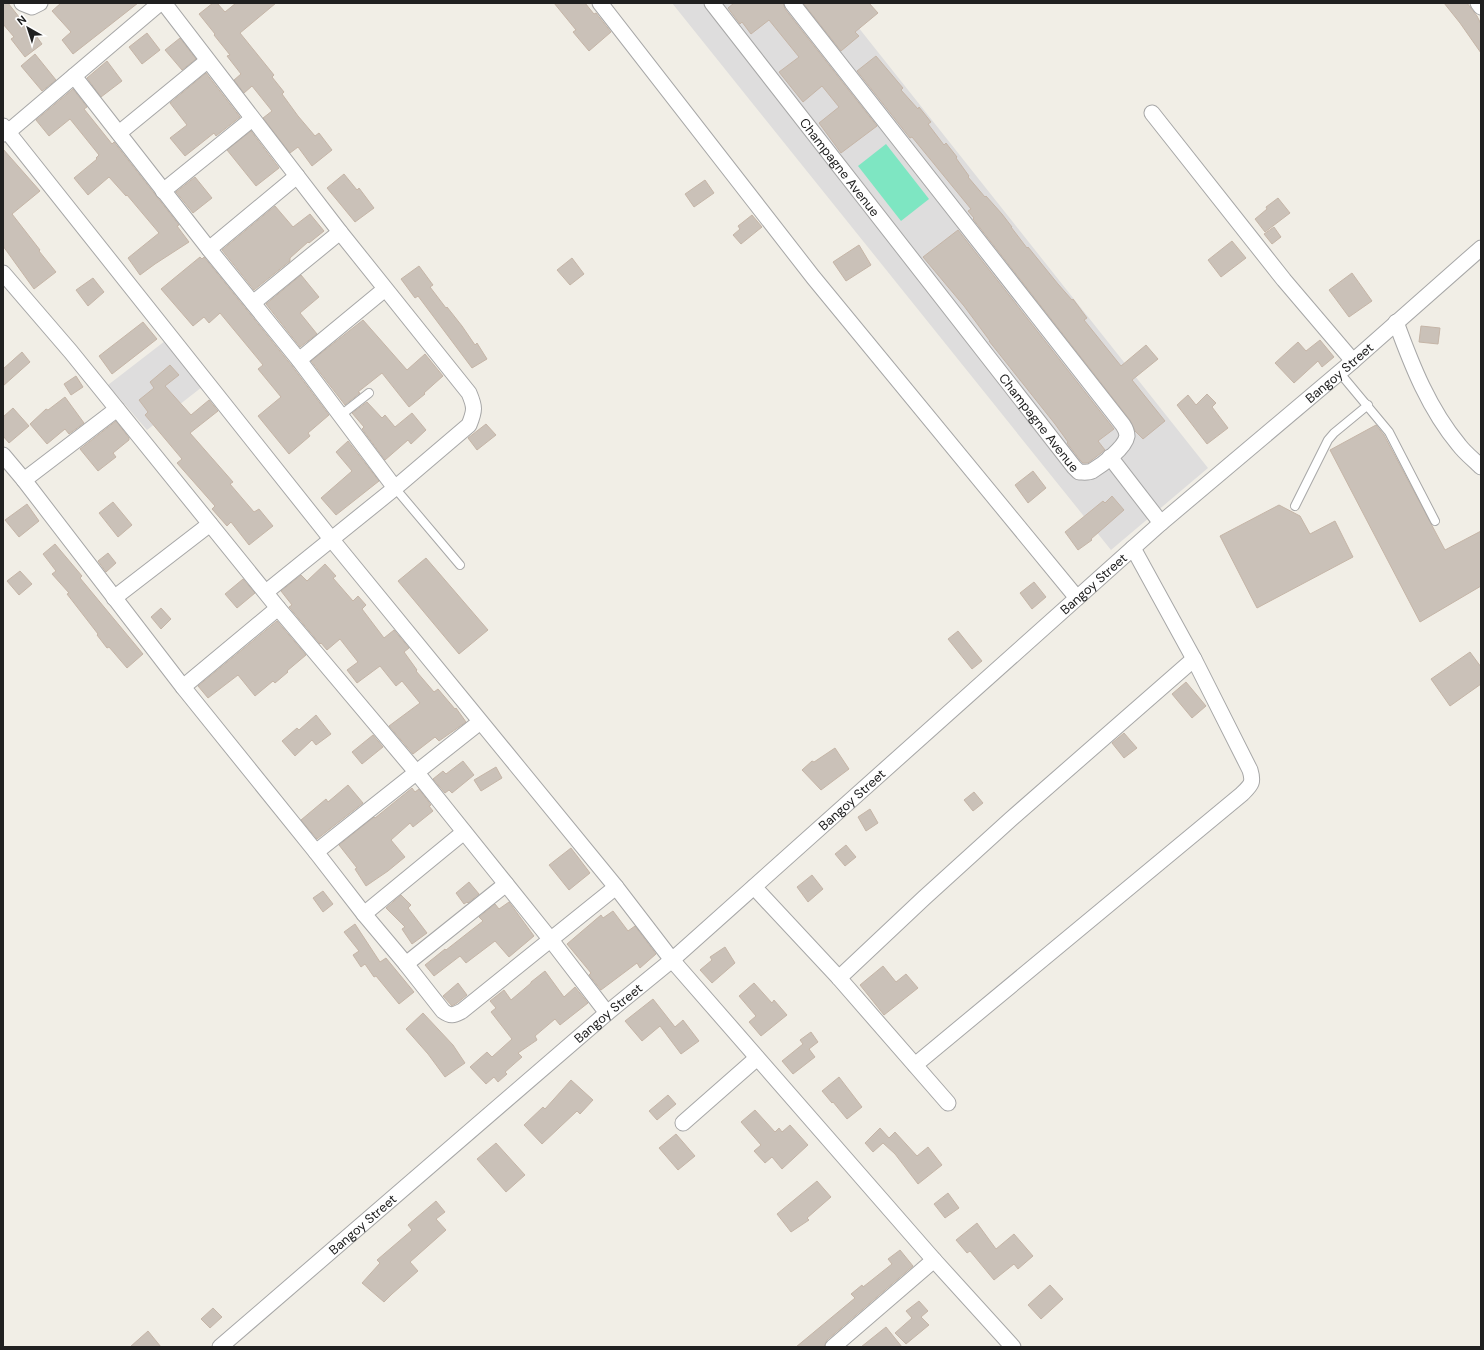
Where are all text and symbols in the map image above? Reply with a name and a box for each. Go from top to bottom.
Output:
north arrow [8,8,48,48]
text: N [14,12,29,28]
street label: Champagne Avenue [796,114,884,220]
street label: Bangoy Street [1302,339,1377,406]
street label: Champagne Avenue [995,370,1083,476]
street label: Bangoy Street [1056,549,1130,618]
street label: Bangoy Street [815,765,889,834]
street label: Bangoy Street [570,979,646,1046]
street label: Bangoy Street [325,1190,400,1258]

